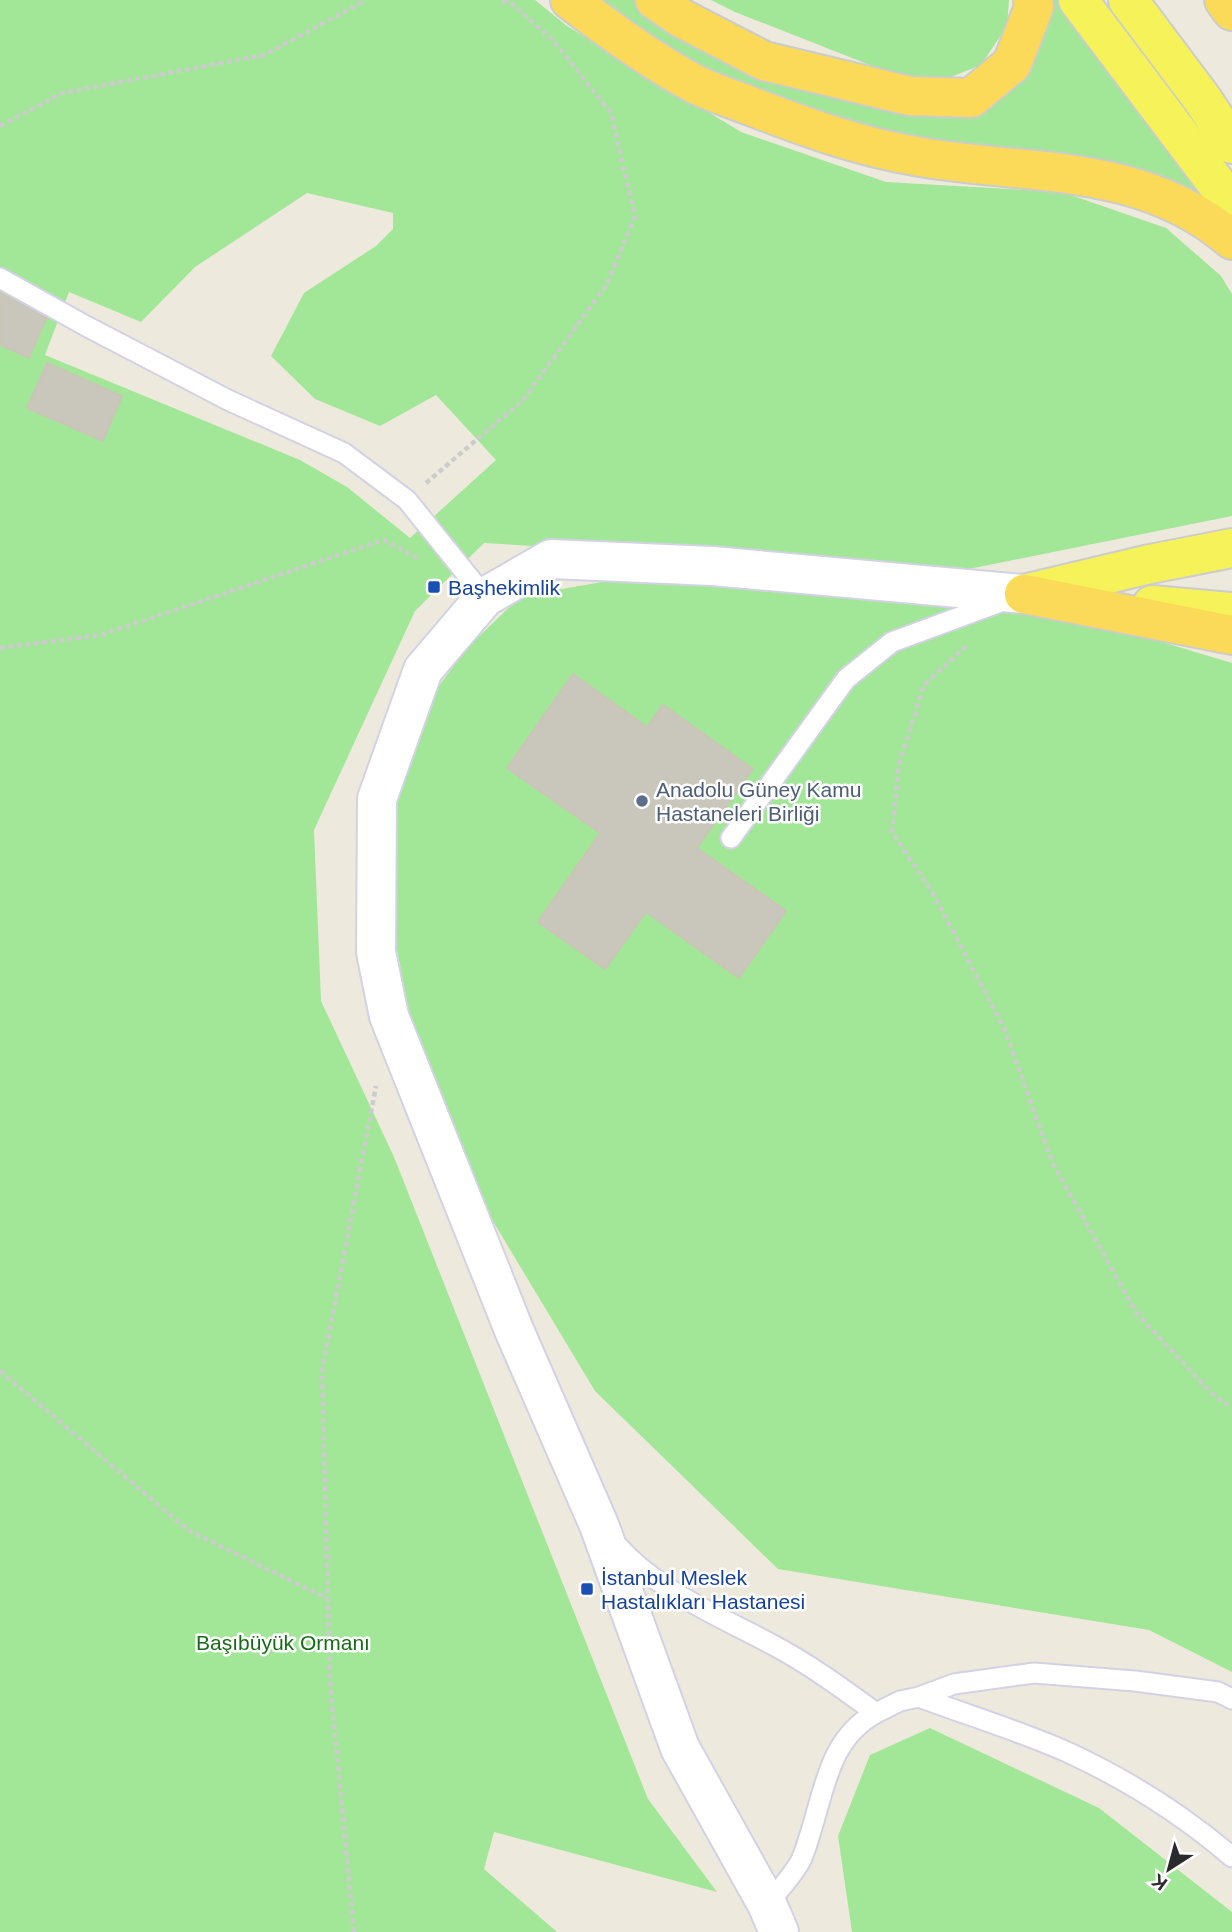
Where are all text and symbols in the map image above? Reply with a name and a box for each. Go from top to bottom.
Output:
place label: Başhekimlik [448,576,561,599]
marker: Başhekimlik [426,579,442,595]
place label: Anadolu Güney Kamu Hastaneleri Birliği [656,778,861,825]
marker: Anadolu Güney Kamu Hastaneleri Birliği [634,793,650,809]
place label: İstanbul Meslek Hastalıkları Hastanesi [601,1566,805,1613]
marker: İstanbul Meslek Hastalıkları Hastanesi [579,1581,595,1597]
park label: Başıbüyük Ormanı [196,1631,370,1654]
north arrow [1134,1834,1204,1904]
text: K [1147,1870,1171,1895]

